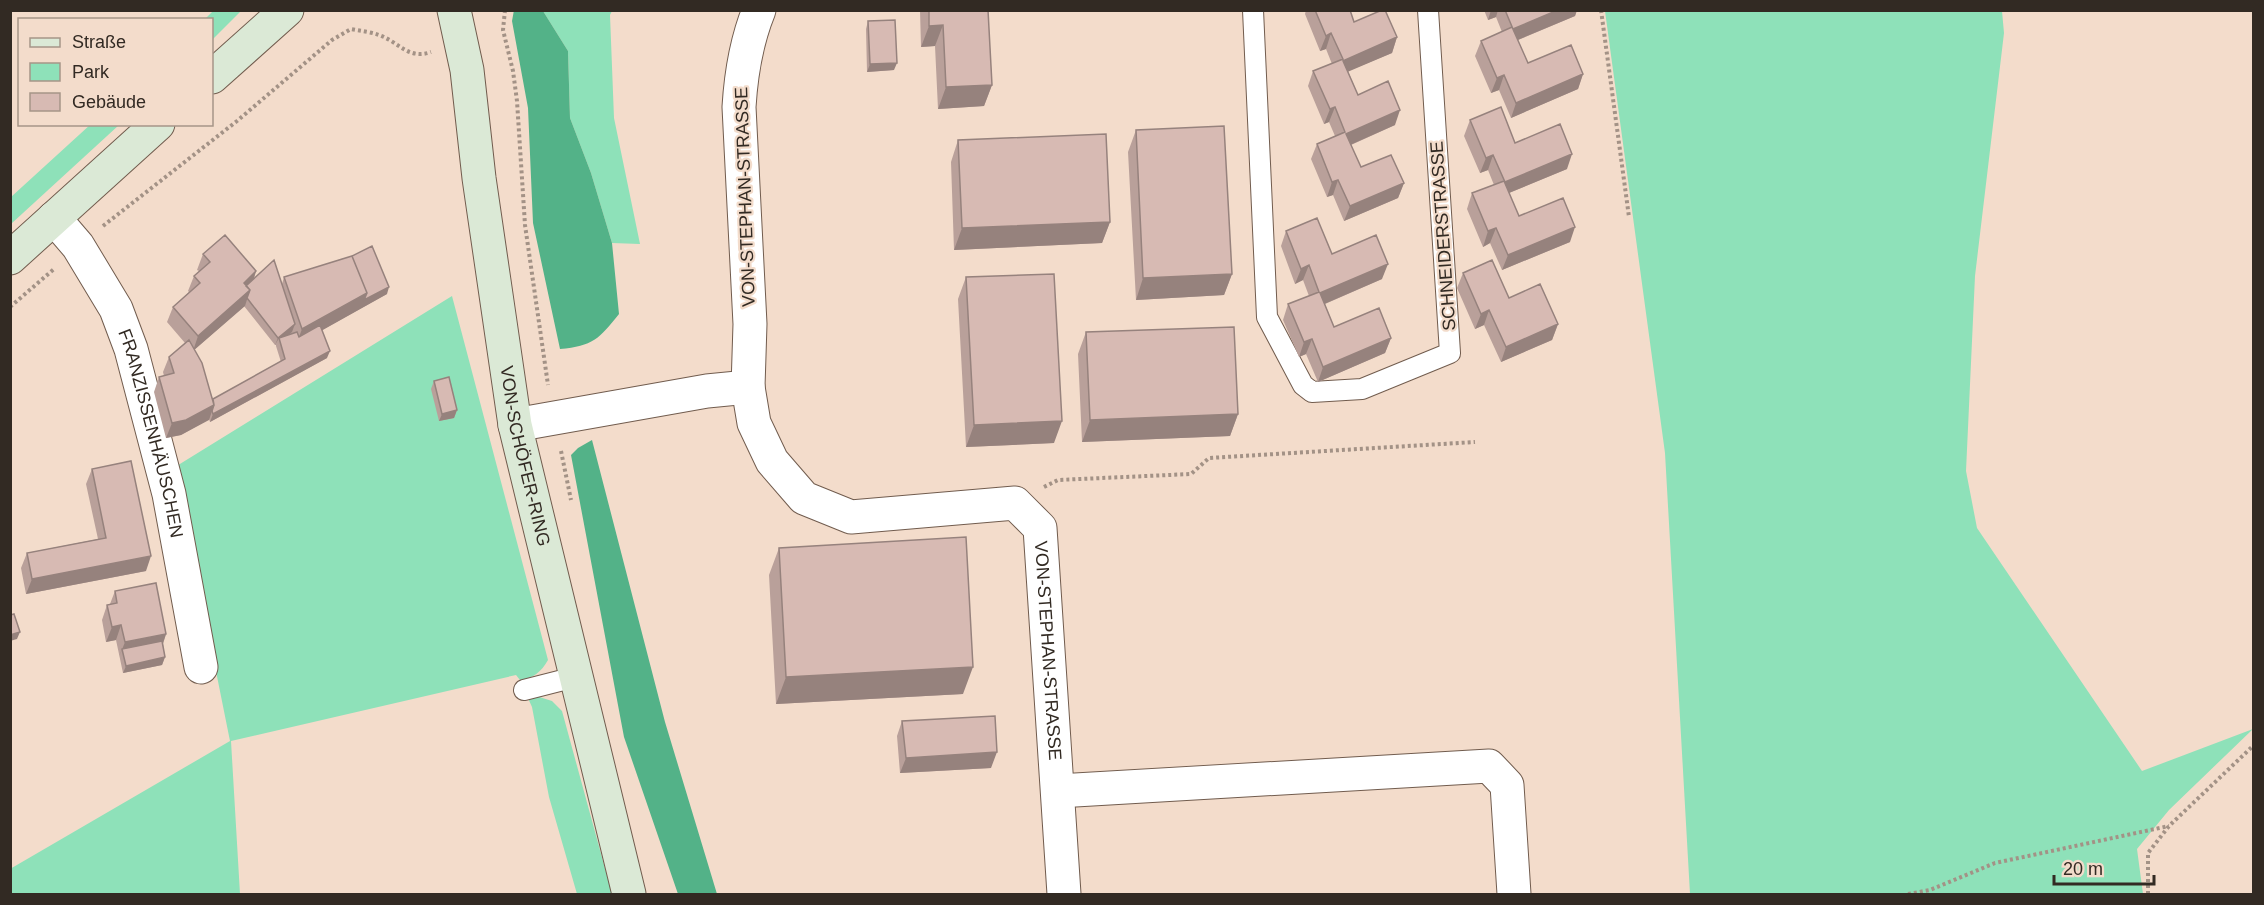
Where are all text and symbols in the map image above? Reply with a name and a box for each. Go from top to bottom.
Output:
legend [18,18,213,126]
text: Straße [72,32,126,52]
text: Park [72,62,110,82]
street label: VON-STEPHAN-STRASSE [731,87,759,307]
text: Gebäude [72,92,146,112]
street label: SCHNEIDERSTRASSE [1426,141,1460,331]
street label: FRANZISSENHÄUSCHEN [114,326,187,540]
street label: VON-SCHÖFER-RING [496,364,554,548]
street label: VON-STEPHAN-STRASSE [1031,540,1065,761]
scale bar [2054,848,2154,886]
text: 20 m [2063,859,2103,879]

